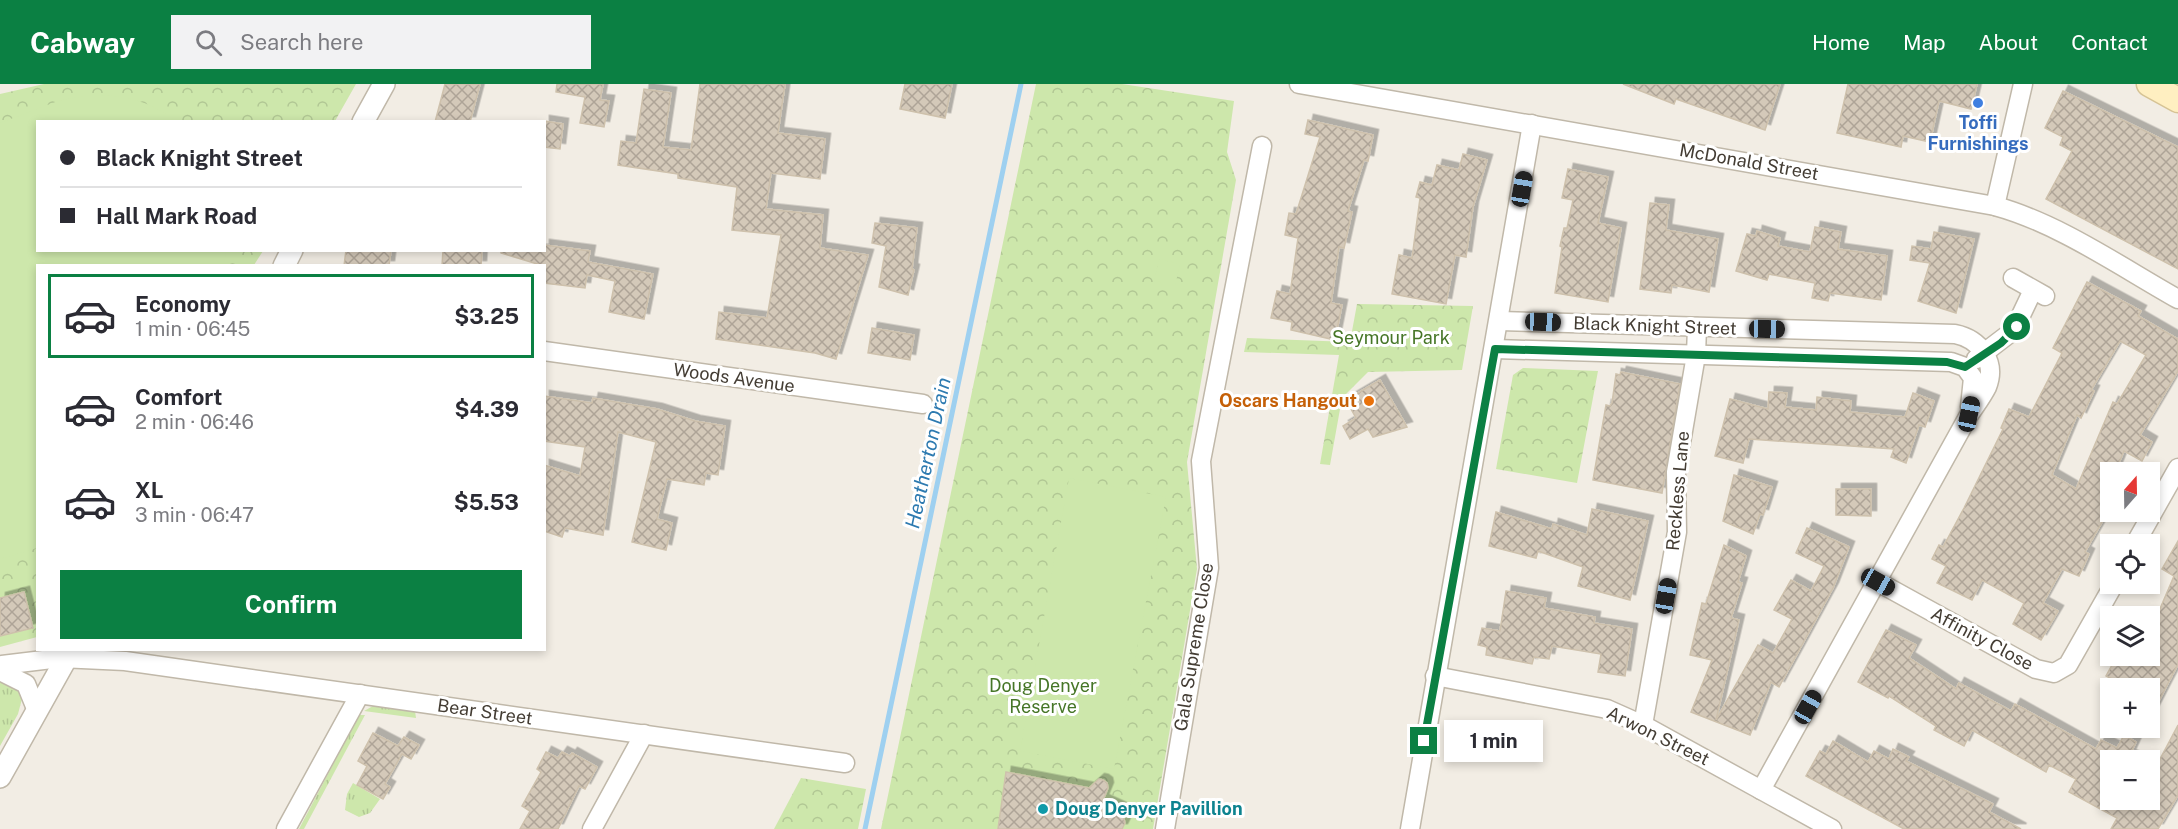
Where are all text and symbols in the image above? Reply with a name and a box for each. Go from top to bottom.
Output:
search box [171,15,591,69]
text: Cabway [30,26,135,59]
icon: search [192,26,225,59]
text: Search here [240,29,363,55]
text: Home [1812,30,1870,55]
text: Map [1903,30,1946,55]
text: About [1979,30,2038,55]
text: Contact [2071,30,2148,55]
marker: Toffi Furnishings [1971,96,1985,110]
place label: Toffi Furnishings [1928,112,2028,154]
street label: McDonald Street [1678,139,1820,184]
text: Black Knight Street [96,145,303,171]
car [1510,170,1534,208]
text: Hall Mark Road [96,203,257,229]
icon: car [63,289,117,343]
text: Economy [135,291,231,317]
text: $3.25 [454,303,519,329]
car [1525,312,1561,332]
street label: Black Knight Street [1573,312,1737,339]
route start [2003,313,2030,340]
text: 1 min · 06:45 [135,317,250,341]
car [1749,320,1785,338]
park label: Seymour Park [1332,327,1450,348]
street label: Woods Avenue [672,359,796,396]
water label: Heatherton Drain [900,375,956,531]
icon: car [63,382,117,436]
text: Comfort [135,384,222,410]
place label: Oscars Hangout [1219,390,1357,411]
marker: Oscars Hangout [1362,394,1376,408]
car [1956,395,1982,433]
text: $4.39 [455,396,519,422]
text: 2 min · 06:46 [135,410,254,434]
street label: Reckless Lane [1662,430,1693,552]
north arrow [2100,462,2160,522]
map controls [2100,462,2160,810]
icon: car [63,475,117,529]
text: XL [135,477,163,503]
text: $5.53 [454,489,519,515]
text: 3 min · 06:47 [135,503,254,527]
button: locate [2100,534,2160,594]
street label: Gala Supreme Close [1170,561,1217,733]
car [1858,565,1898,599]
button: Confirm [60,570,522,639]
car [1654,577,1678,615]
street label: Affinity Close [1928,603,2037,674]
button: layers [2100,606,2160,666]
park label: Doug Denyer Reserve [989,675,1097,717]
button: + [2100,678,2160,738]
car [1791,687,1825,727]
street label: Bear Street [436,694,534,729]
street label: Arwon Street [1604,702,1713,769]
callout: 1 min [1445,720,1544,762]
route end [1410,727,1437,754]
text: 1 min [1469,729,1518,753]
button: − [2100,750,2160,810]
place label: Doug Denyer Pavillion [1055,798,1243,819]
marker: Doug Denyer Pavillion [1036,802,1050,816]

